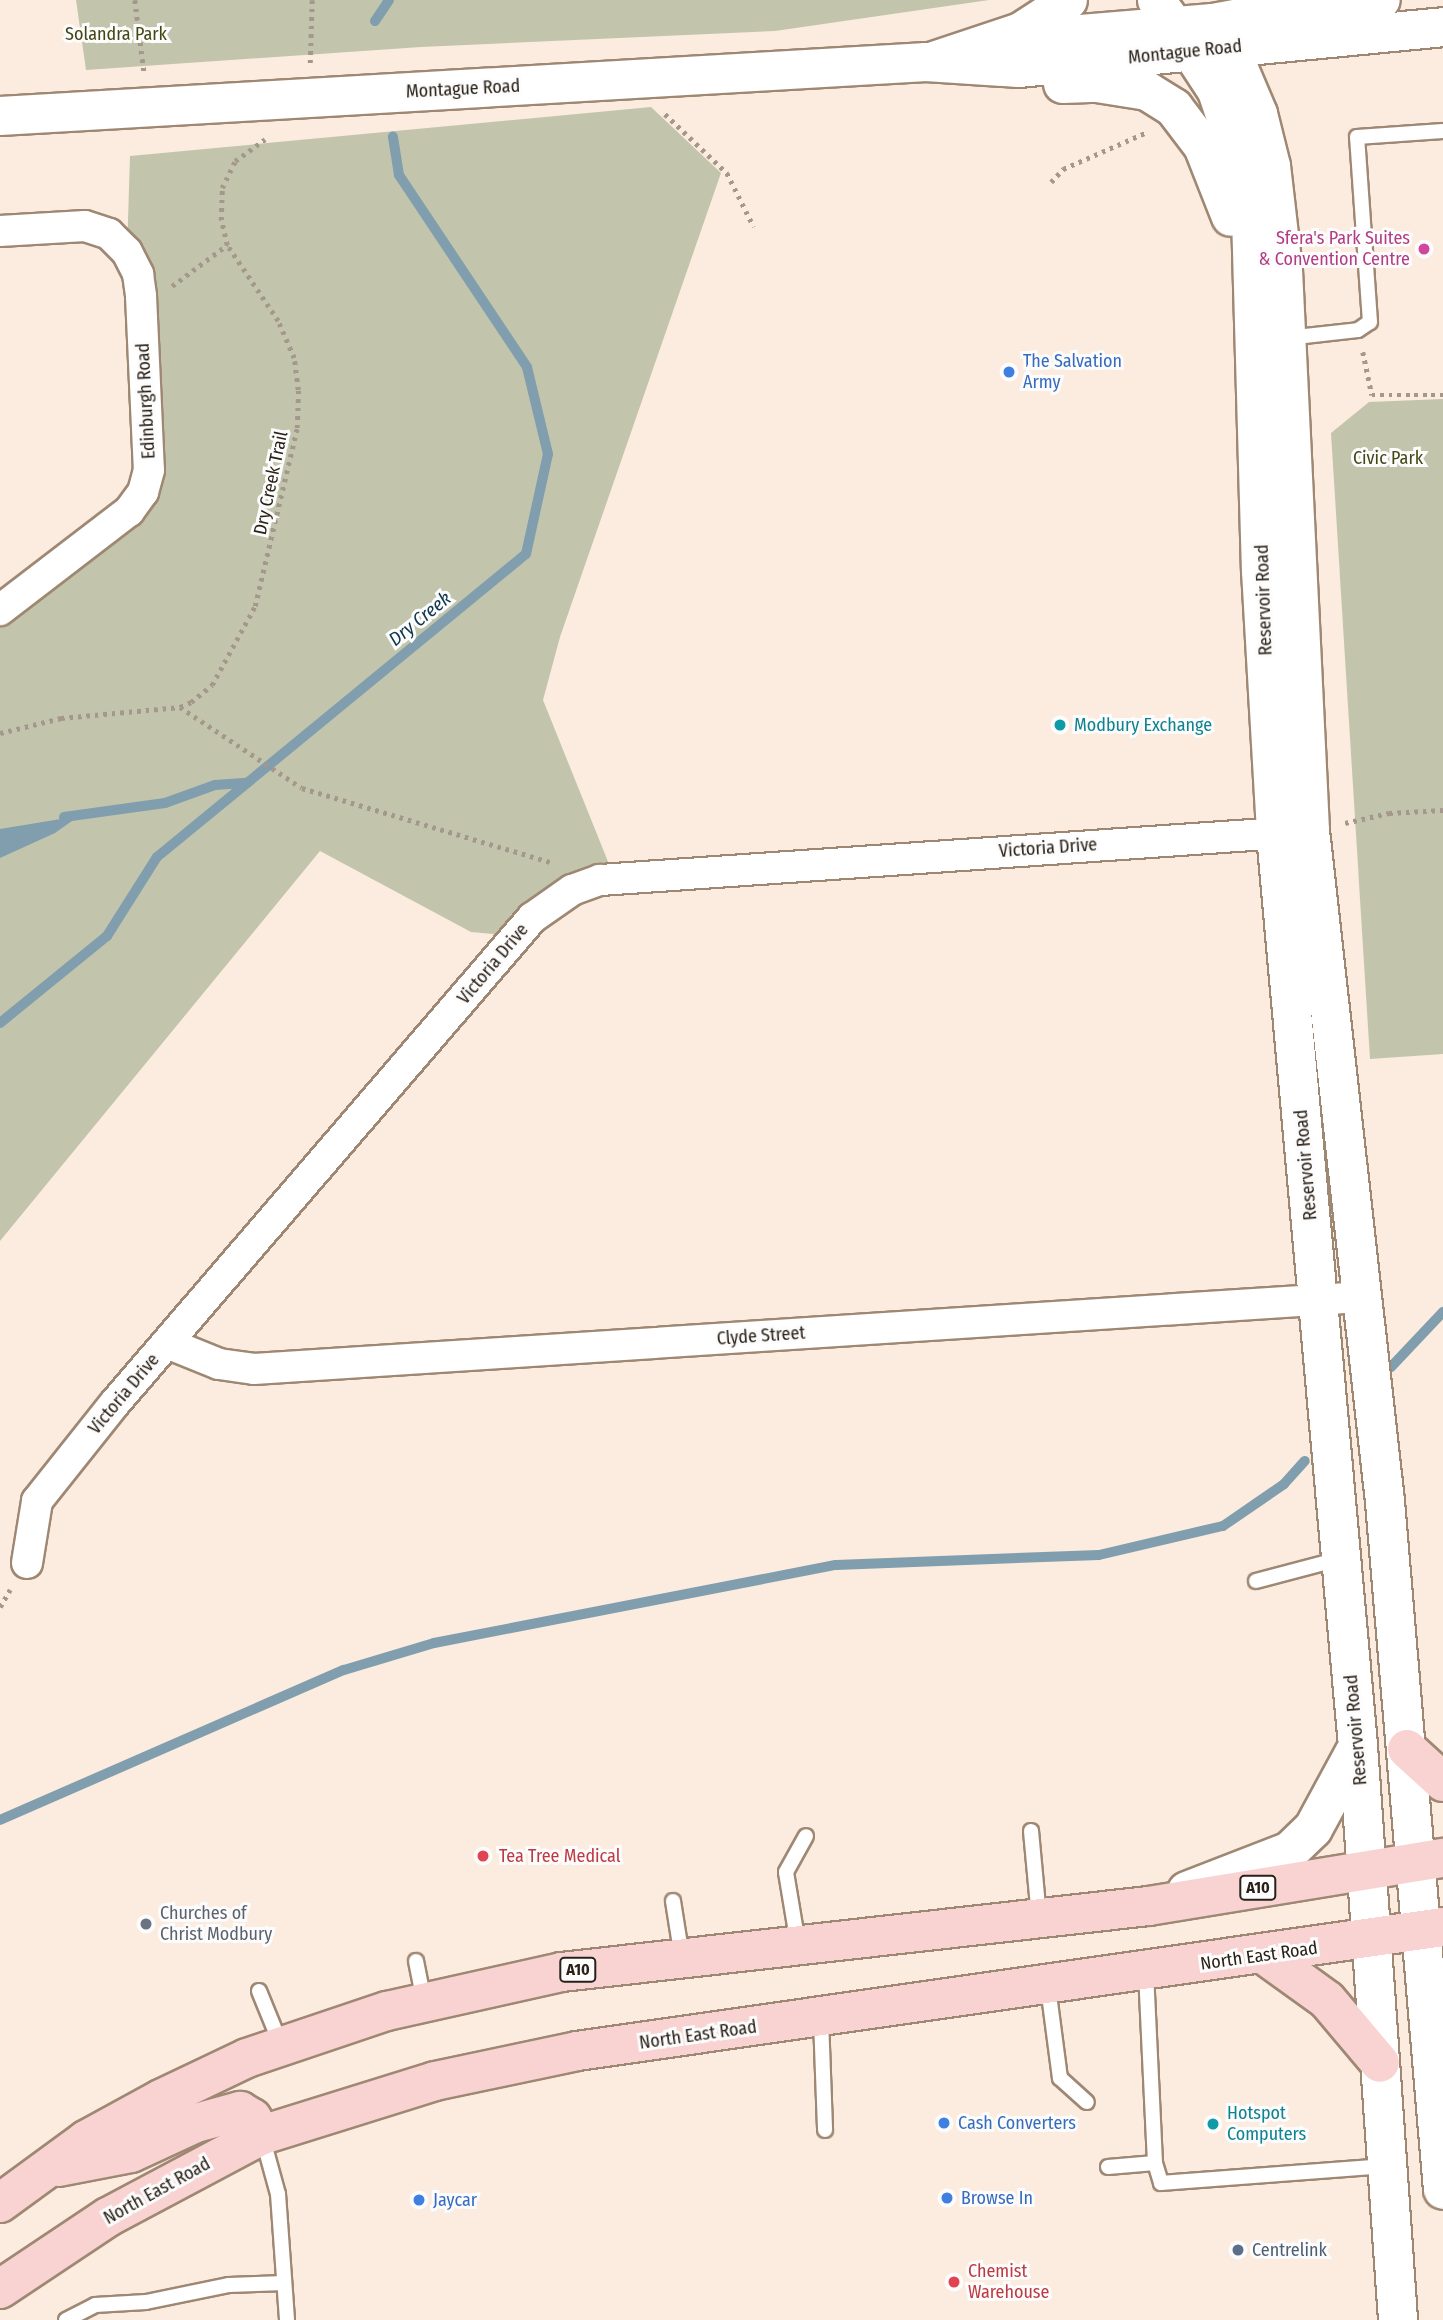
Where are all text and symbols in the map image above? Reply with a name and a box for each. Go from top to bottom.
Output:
park label: Solandra Park [65,23,167,45]
street label: Montague Road [1127,35,1243,69]
street label: Montague Road [405,75,521,103]
place label: Sfera's Park Suites & Convention Centre [1259,228,1410,270]
marker: Sfera's Park Suites & Convention Centre [1416,241,1432,257]
street label: Edinburgh Road [132,342,160,460]
place label: The Salvation Army [1023,351,1122,394]
marker: The Salvation Army [1001,364,1017,380]
street label: Dry Creek Trail [249,429,293,537]
park label: Civic Park [1353,447,1423,469]
street label: Reservoir Road [1251,544,1277,656]
water label: Dry Creek [384,587,456,651]
place label: Modbury Exchange [1074,714,1212,736]
marker: Modbury Exchange [1052,717,1068,733]
street label: Victoria Drive [998,834,1098,862]
street label: Victoria Drive [453,919,533,1009]
street label: Reservoir Road [1290,1109,1322,1221]
street label: Clyde Street [716,1322,806,1350]
street label: Victoria Drive [84,1349,164,1439]
street label: Reservoir Road [1340,1674,1372,1786]
place label: Tea Tree Medical [499,1845,620,1867]
marker: Tea Tree Medical [473,1846,493,1866]
road number: A10 [1239,1876,1277,1900]
place label: Churches of Christ Modbury [160,1903,272,1946]
marker: Churches of Christ Modbury [138,1916,154,1932]
street label: North East Road [1199,1937,1319,1975]
road number: A10 [559,1958,597,1982]
street label: North East Road [638,2016,758,2054]
place label: Hotspot Computers [1227,2103,1306,2146]
place label: Cash Converters [958,2112,1076,2134]
marker: Cash Converters [936,2115,952,2131]
marker: Hotspot Computers [1205,2116,1221,2132]
street label: North East Road [100,2153,214,2229]
place label: Browse In [961,2187,1033,2209]
place label: Jaycar [433,2189,477,2211]
marker: Browse In [939,2190,955,2206]
marker: Jaycar [411,2192,427,2208]
place label: Centrelink [1252,2239,1327,2261]
marker: Centrelink [1230,2242,1246,2258]
place label: Chemist Warehouse [968,2261,1049,2304]
marker: Chemist Warehouse [946,2274,962,2290]

